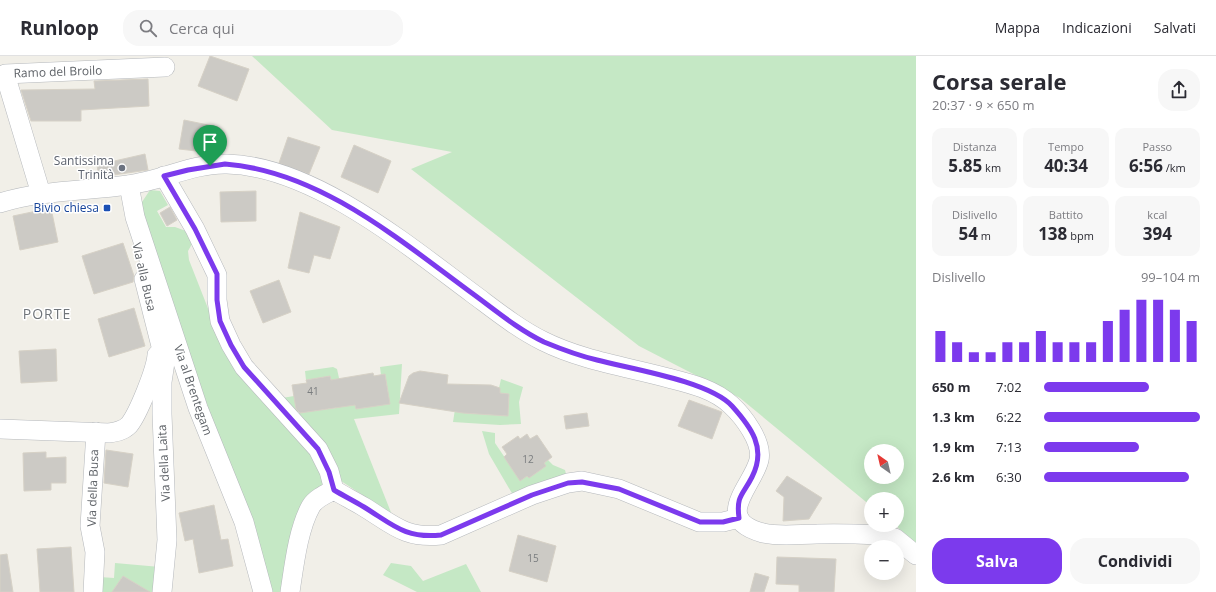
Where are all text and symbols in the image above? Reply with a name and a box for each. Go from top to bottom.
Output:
search box [123,10,403,46]
text: Runloop [20,15,99,41]
icon: search [137,17,159,39]
text: Cerca qui [169,18,234,38]
text: Mappa [995,18,1040,37]
text: Indicazioni [1062,18,1132,37]
text: Salvati [1154,18,1196,37]
street label: Ramo del Broilo [13,61,103,82]
text: Corsa serale [932,66,1067,96]
button: share [1158,69,1200,111]
text: 20:37 · 9 × 650 m [932,96,1035,114]
pin [193,125,227,166]
icon: arrive [199,131,221,153]
text: Distanza [953,139,997,154]
text: Tempo [1048,139,1084,154]
text: Passo [1142,139,1172,154]
place label: Santissima Trinità [54,152,114,183]
text: 5.85 [948,154,982,177]
text: 40:34 [1044,154,1088,177]
text: 6:56 [1129,154,1163,177]
text: km [982,160,1001,175]
text: /km [1163,160,1186,175]
marker: Santissima Trinità [117,163,127,173]
place label: Bivio chiesa [34,199,99,216]
marker: Bivio chiesa [102,203,112,213]
text: Dislivello [952,207,997,222]
text: Battito [1049,207,1083,222]
text: kcal [1147,207,1167,222]
text: 54 [958,222,978,245]
text: 138 [1038,222,1067,245]
text: 394 [1143,222,1172,245]
text: m [978,228,991,243]
text: bpm [1067,228,1094,243]
street label: Via alla Busa [128,241,161,313]
text: Dislivello [932,268,986,286]
text: 99–104 m [1141,268,1200,286]
district label: PORTE [23,304,71,323]
street label: Via al Brentegam [170,342,217,437]
text: 650 m [932,378,970,396]
text: 7:02 [996,378,1022,396]
house number: 41 [307,384,319,398]
text: 1.3 km [932,408,975,426]
text: 6:22 [996,408,1022,426]
street label: Via della Laita [153,424,174,502]
text: 1.9 km [932,438,975,456]
text: 7:13 [996,438,1022,456]
north arrow [864,444,904,484]
map controls [864,444,904,580]
street label: Via della Busa [83,449,102,527]
house number: 12 [522,452,534,466]
text: 2.6 km [932,468,975,486]
text: 6:30 [996,468,1022,486]
button: + [864,492,904,532]
button: Salva [932,538,1062,584]
button: Condividi [1070,538,1200,584]
button: − [864,540,904,580]
house number: 15 [527,551,539,565]

